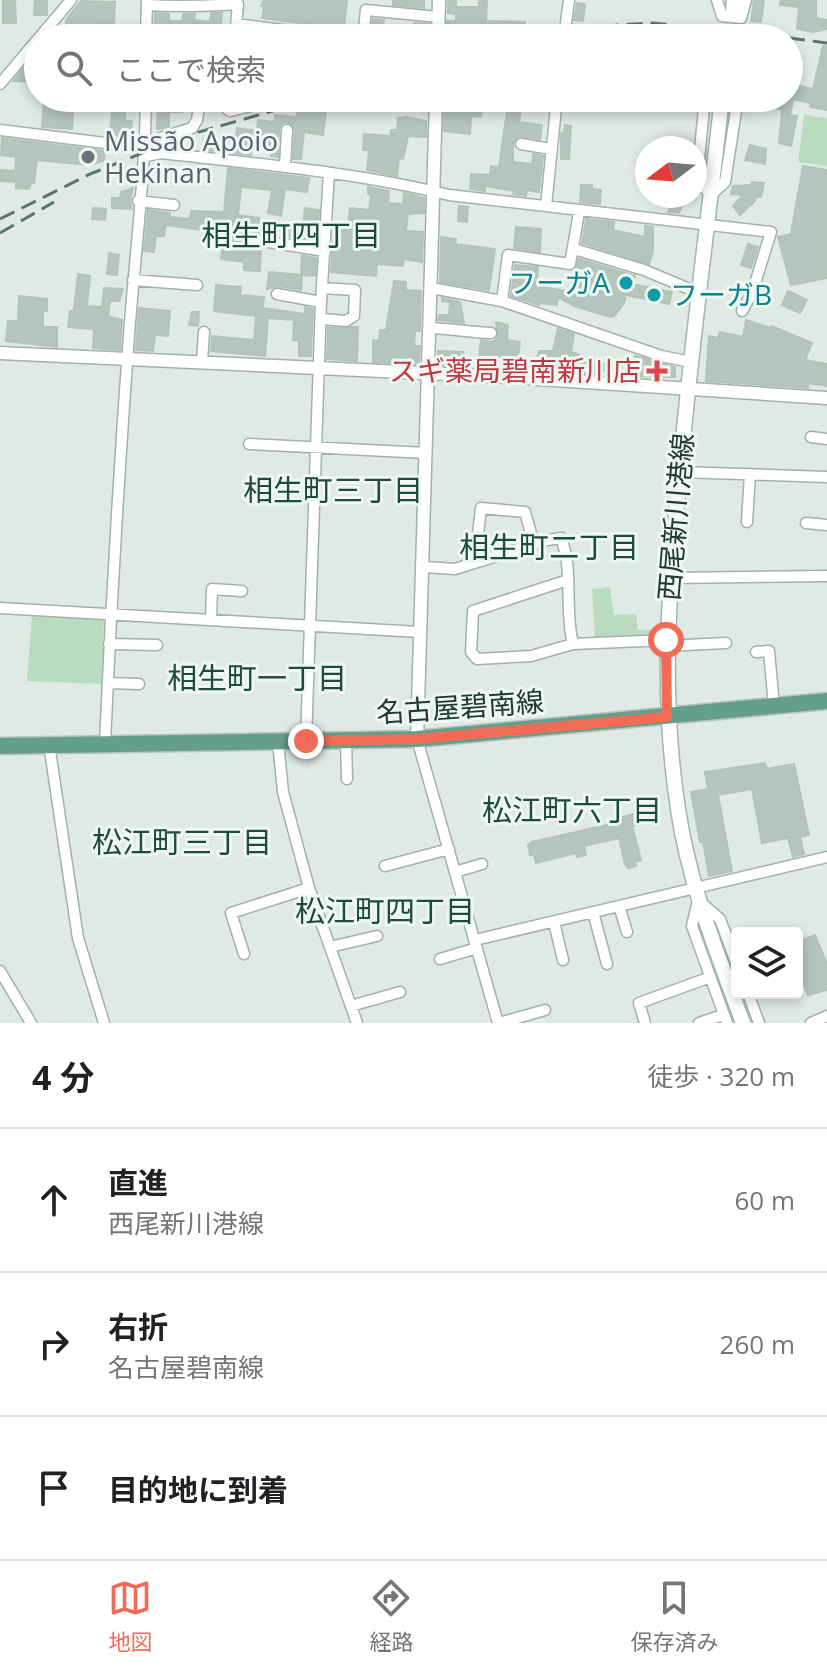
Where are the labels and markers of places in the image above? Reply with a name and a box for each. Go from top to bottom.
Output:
place label: Missão Apoio Hekinan [104,121,278,191]
marker: Missão Apoio Hekinan [79,148,97,166]
place label: フーガA [508,263,610,301]
marker: フーガA [617,274,635,292]
place label: フーガB [670,275,772,313]
marker: フーガB [645,286,663,304]
place label: スギ薬局碧南新川店 [389,351,641,389]
marker: スギ薬局碧南新川店 [648,362,666,380]

